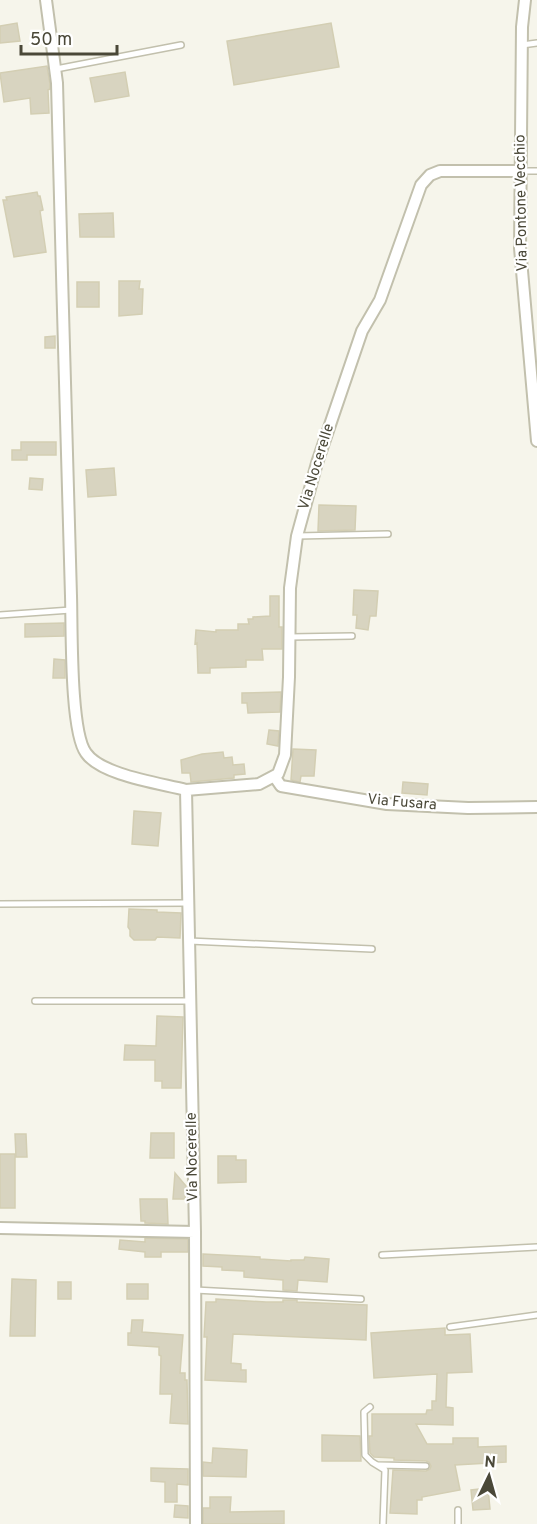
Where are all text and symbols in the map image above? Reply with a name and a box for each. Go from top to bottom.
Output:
scale bar [21,18,117,56]
text: 50 m [30,29,72,52]
street label: Via Pontone Vecchio [511,134,533,272]
street label: Via Nocerelle [295,421,339,513]
street label: Via Fusara [366,790,438,816]
street label: Via Nocerelle [183,1112,203,1202]
north arrow [459,1446,519,1506]
text: N [484,1453,497,1474]

